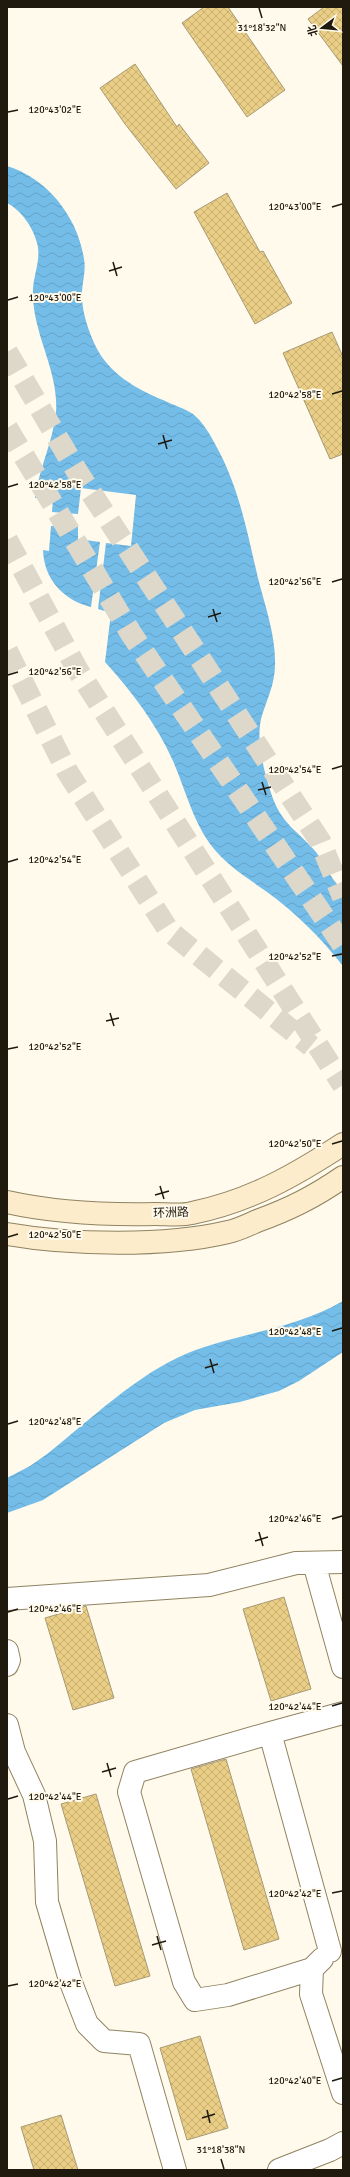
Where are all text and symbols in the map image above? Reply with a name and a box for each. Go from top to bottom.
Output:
north arrow [302,8,342,48]
text: 31°18'32"N [238,22,286,34]
text: 北 [305,24,321,38]
text: 120°43'02"E [28,104,82,116]
text: 120°43'00"E [268,201,322,213]
text: 120°43'00"E [28,292,82,304]
text: 120°42'58"E [268,389,322,401]
text: 120°42'58"E [28,479,82,491]
text: 120°42'56"E [268,576,322,588]
text: 120°42'56"E [28,666,82,678]
text: 120°42'54"E [268,764,322,776]
text: 120°42'54"E [28,854,82,866]
text: 120°42'52"E [268,951,322,963]
text: 120°42'52"E [28,1041,82,1053]
text: 120°42'50"E [268,1138,322,1150]
street label: 环洲路 [153,1205,189,1221]
text: 120°42'50"E [28,1229,82,1241]
text: 120°42'48"E [268,1326,322,1338]
text: 120°42'48"E [28,1416,82,1428]
text: 120°42'46"E [268,1513,322,1525]
text: 120°42'46"E [28,1603,82,1615]
text: 120°42'44"E [268,1701,322,1713]
text: 120°42'44"E [28,1791,82,1803]
text: 120°42'42"E [268,1888,322,1900]
text: 120°42'42"E [28,1978,82,1990]
text: 120°42'40"E [268,2075,322,2087]
text: 31°18'38"N [197,2144,245,2156]

